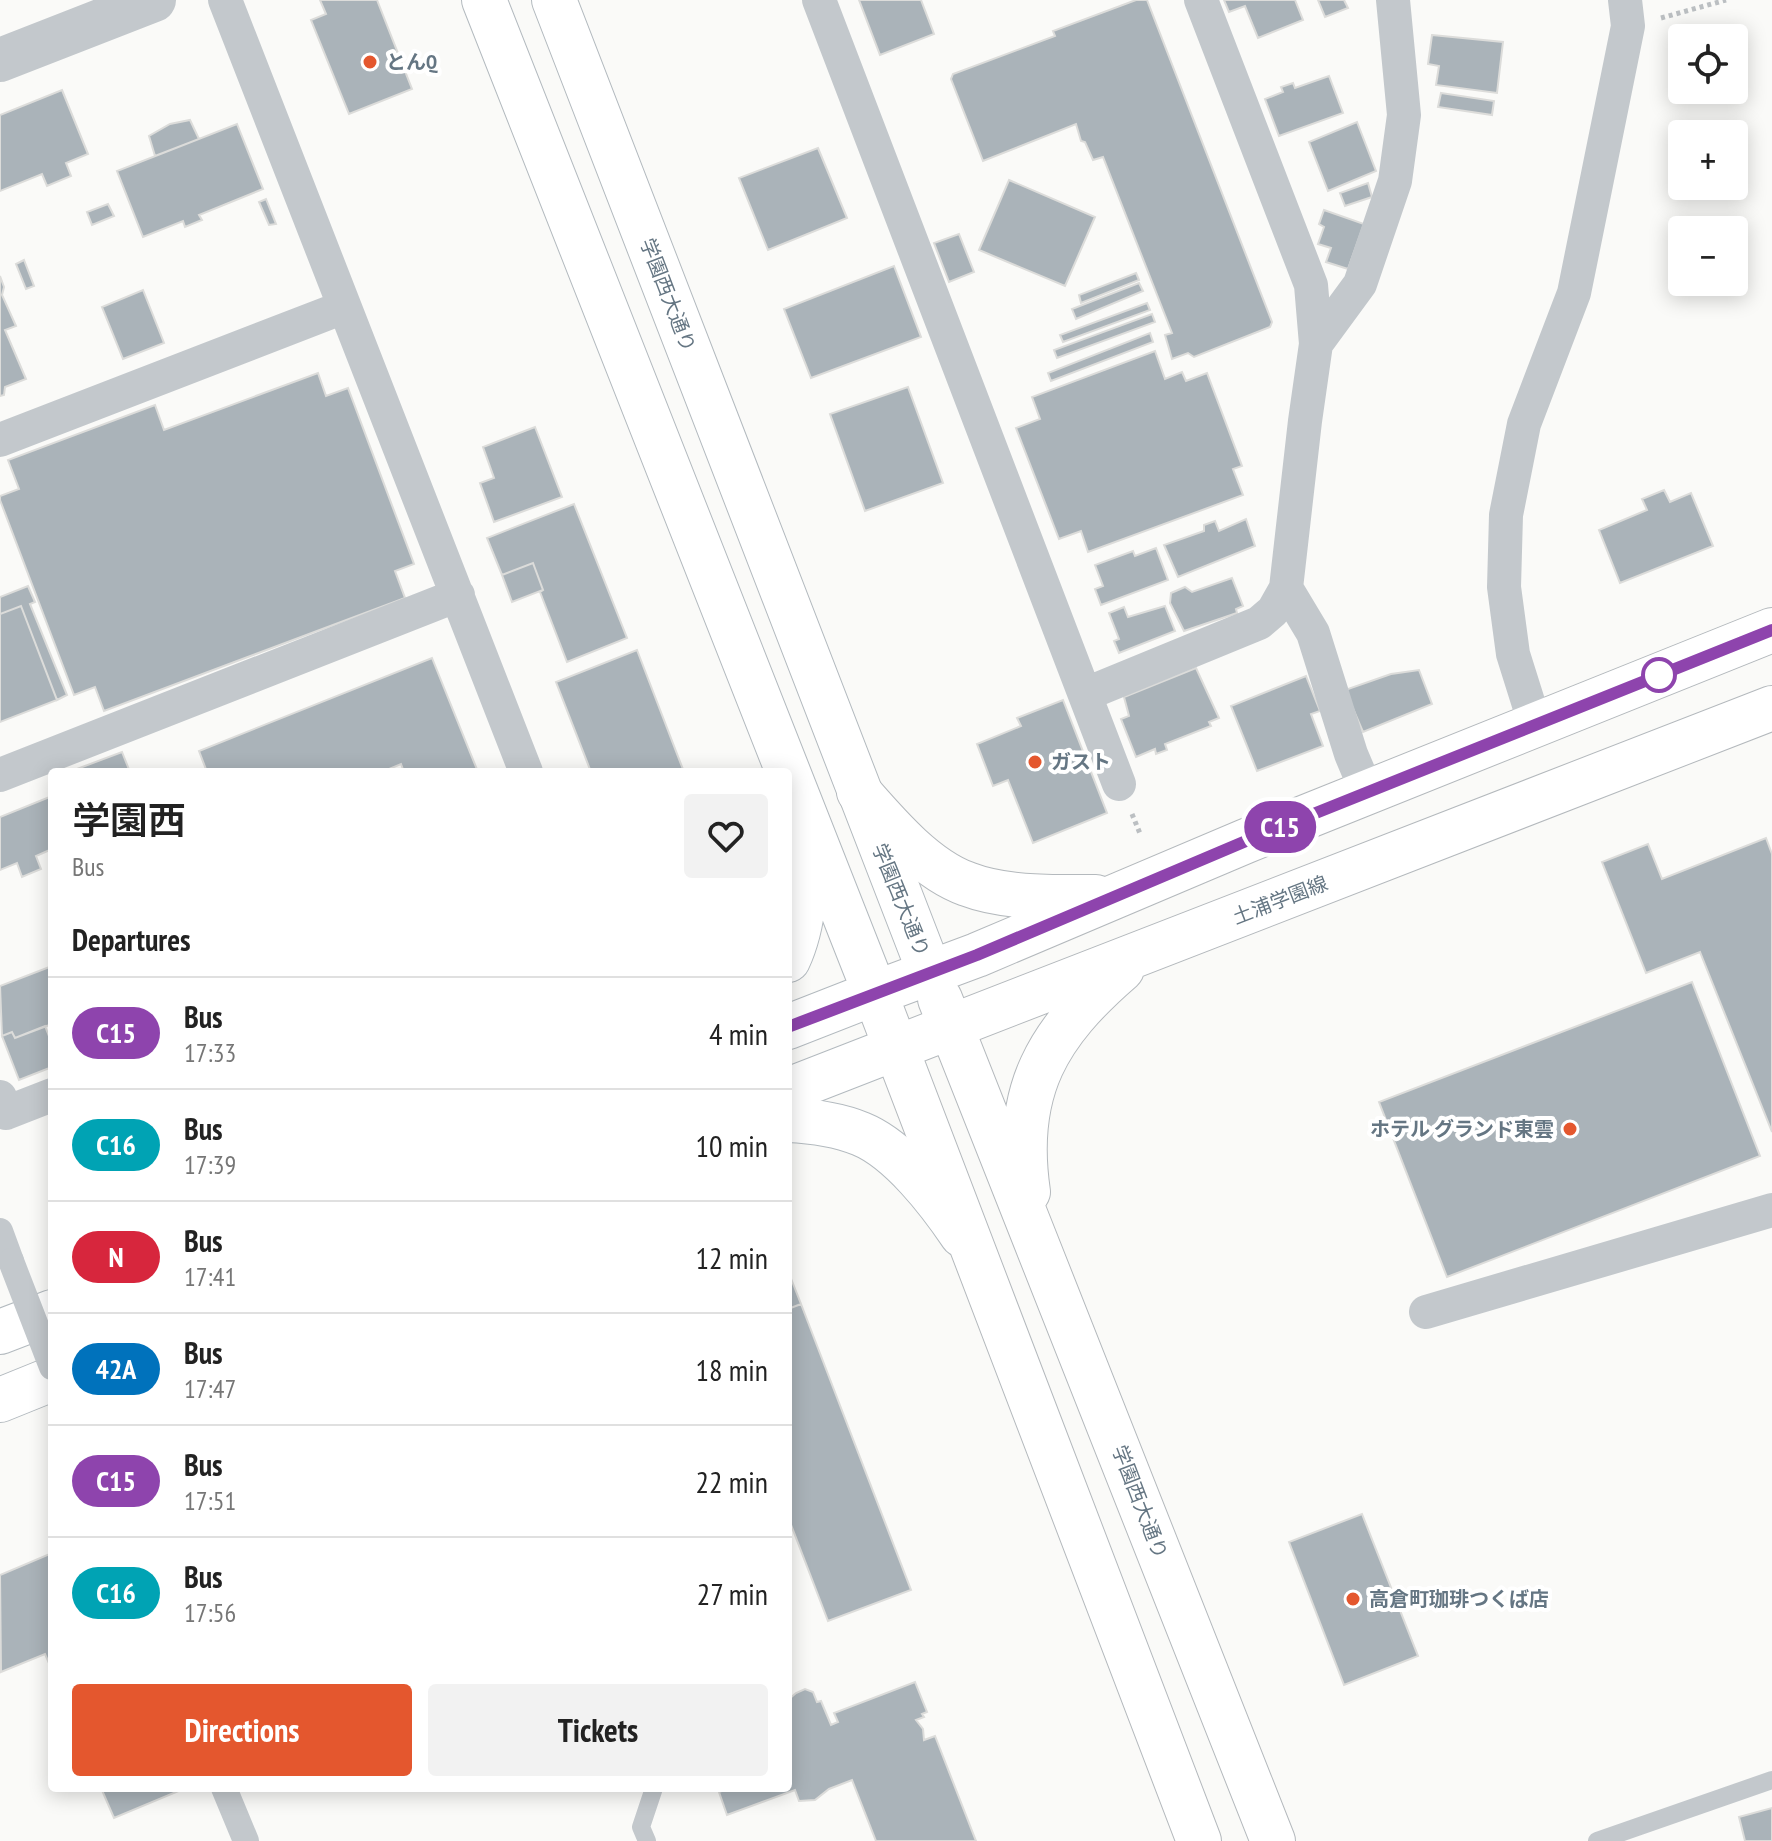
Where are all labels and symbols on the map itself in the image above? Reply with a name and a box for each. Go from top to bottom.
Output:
place label: とんQ [386,49,438,75]
marker: とんQ [361,53,379,71]
street label: 学園西大通り [634,234,702,356]
unlabelled marker [1642,658,1676,692]
place label: ガスト [1051,749,1111,775]
marker: ガスト [1026,753,1044,771]
line badge: C15 [1234,801,1326,853]
street label: 学園西大通り [866,839,936,961]
street label: 土浦学園線 [1229,870,1331,930]
place label: ホテル グランド東雲 [1370,1116,1554,1142]
marker: ホテル グランド東雲 [1561,1120,1579,1138]
street label: 学園西大通り [1106,1441,1174,1563]
place label: 高倉町珈琲つくば店 [1369,1586,1549,1612]
marker: 高倉町珈琲つくば店 [1344,1590,1362,1608]

